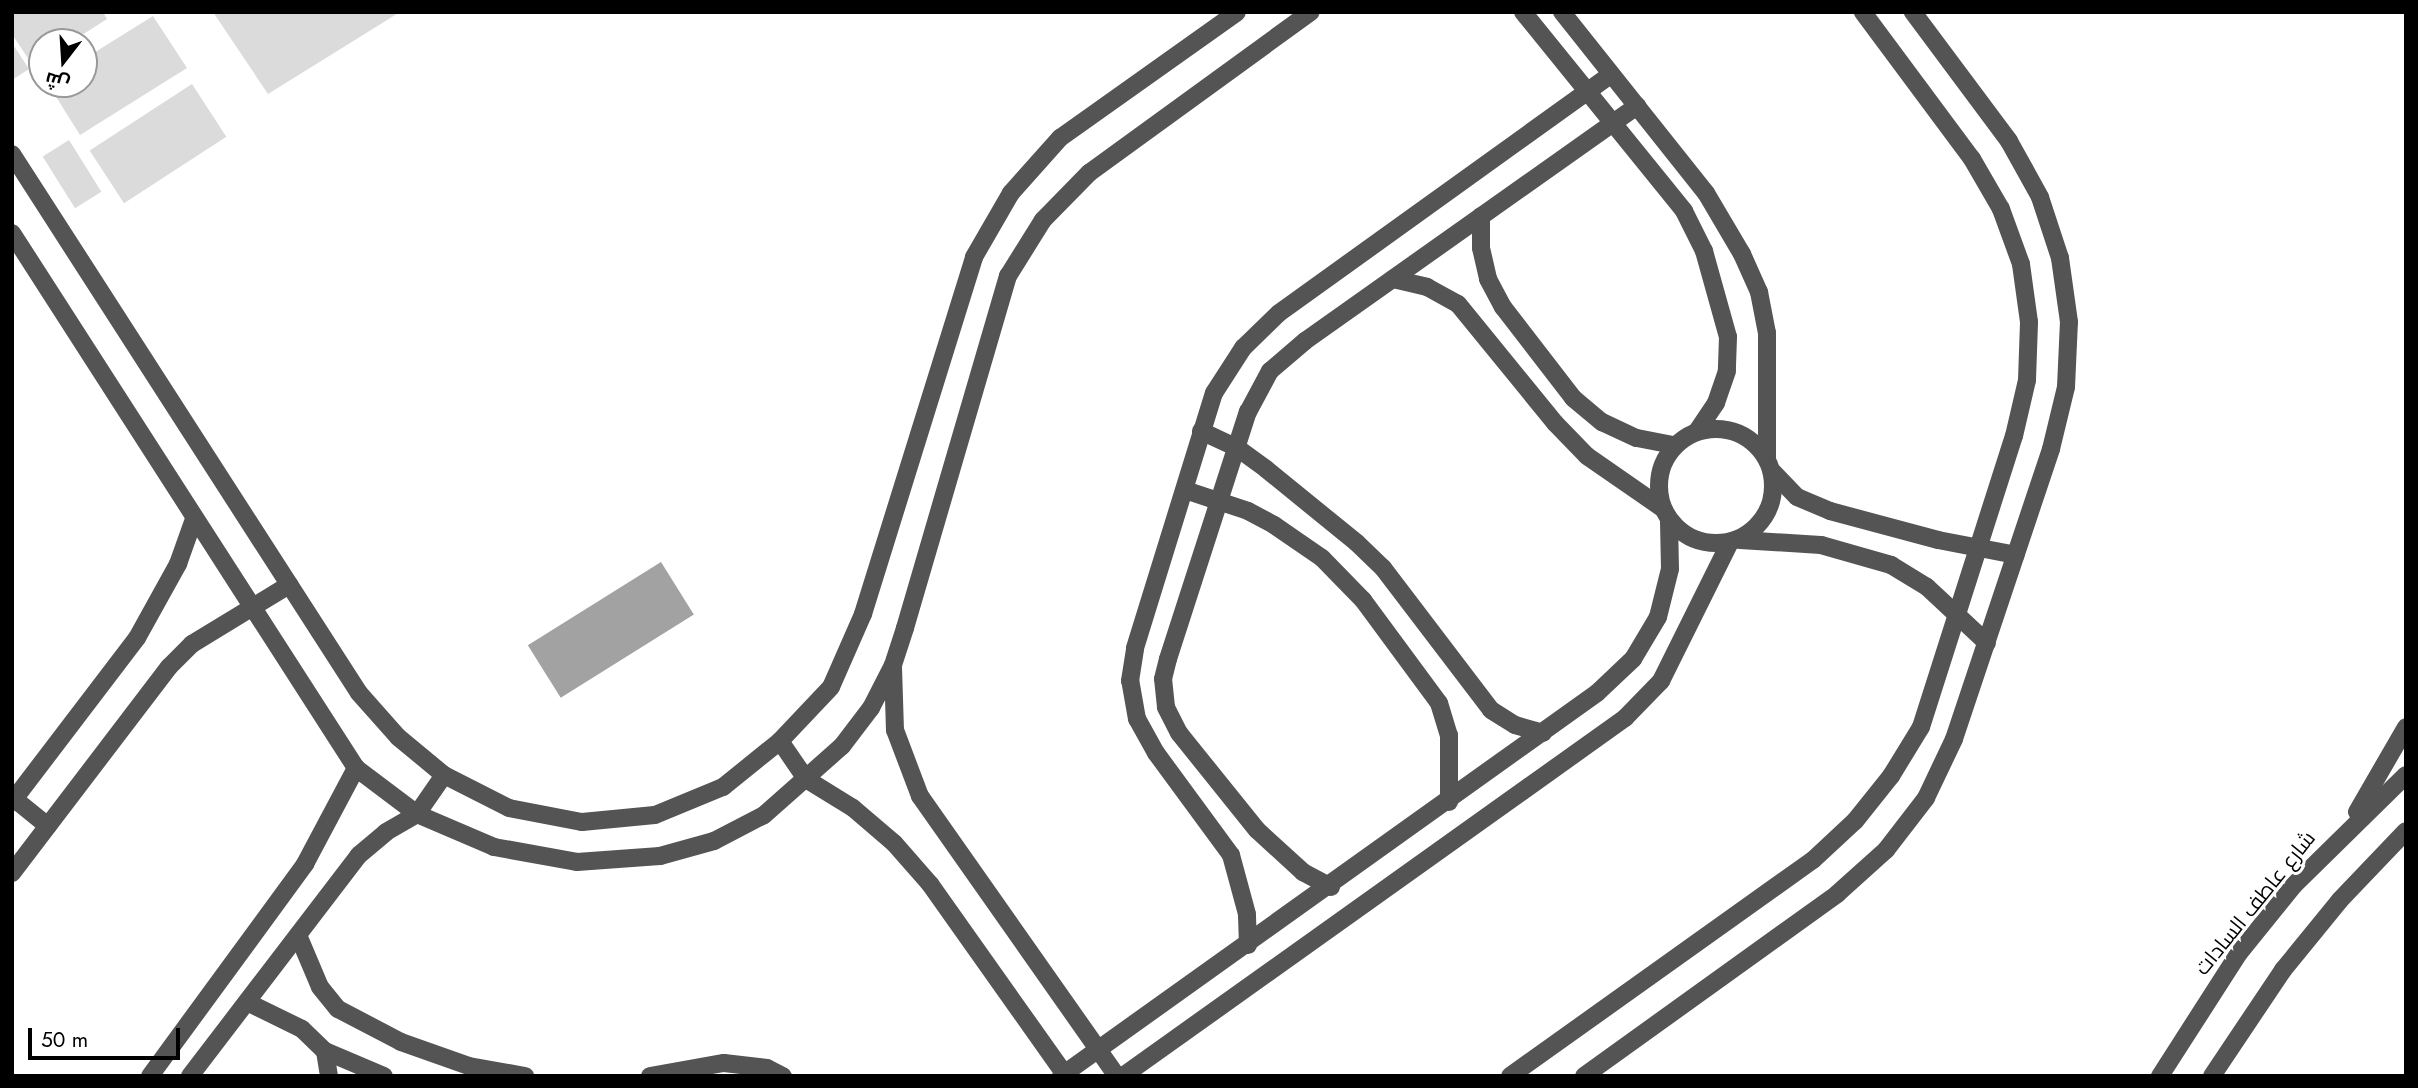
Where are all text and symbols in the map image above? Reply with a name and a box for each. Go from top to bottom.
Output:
north arrow [28,28,98,98]
text: ش [42,65,73,98]
street label: شارع عاطف السادات [2189,826,2321,980]
scale bar [32,1014,184,1058]
text: 50 m [41,1025,88,1055]

